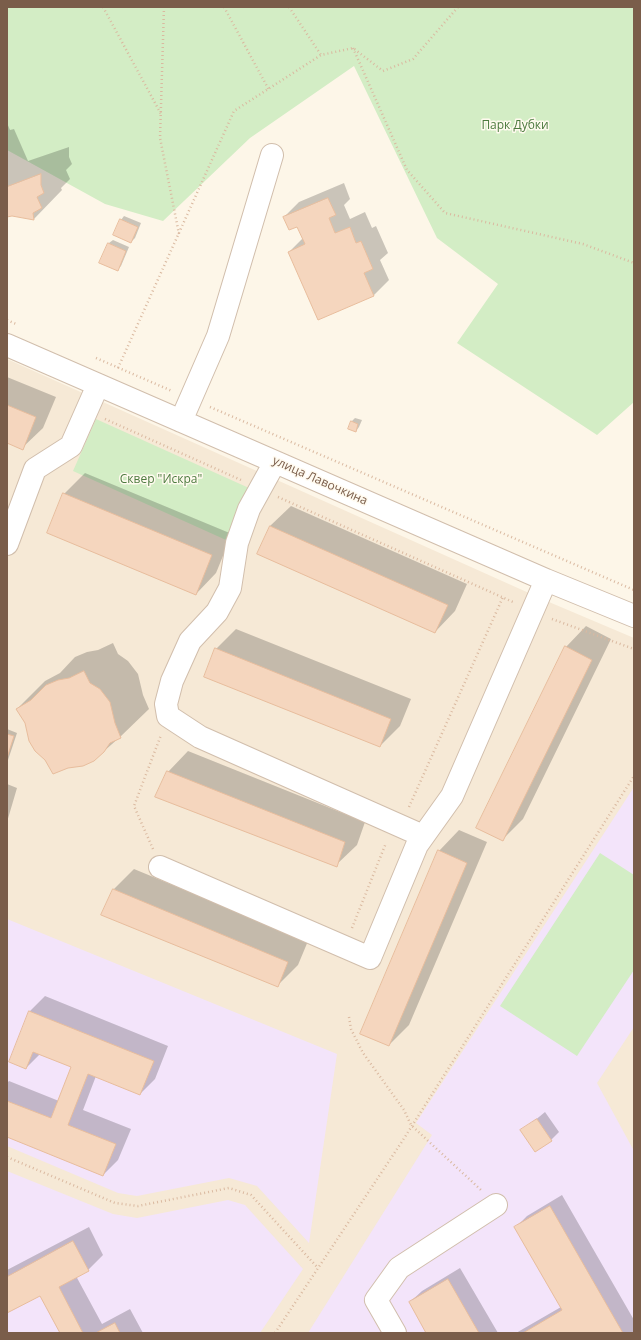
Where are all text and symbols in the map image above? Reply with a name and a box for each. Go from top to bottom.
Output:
park label: Парк Дубки [481,119,549,133]
street label: улица Лавочкина [270,454,370,508]
park label: Сквер "Искра" [120,473,202,487]

